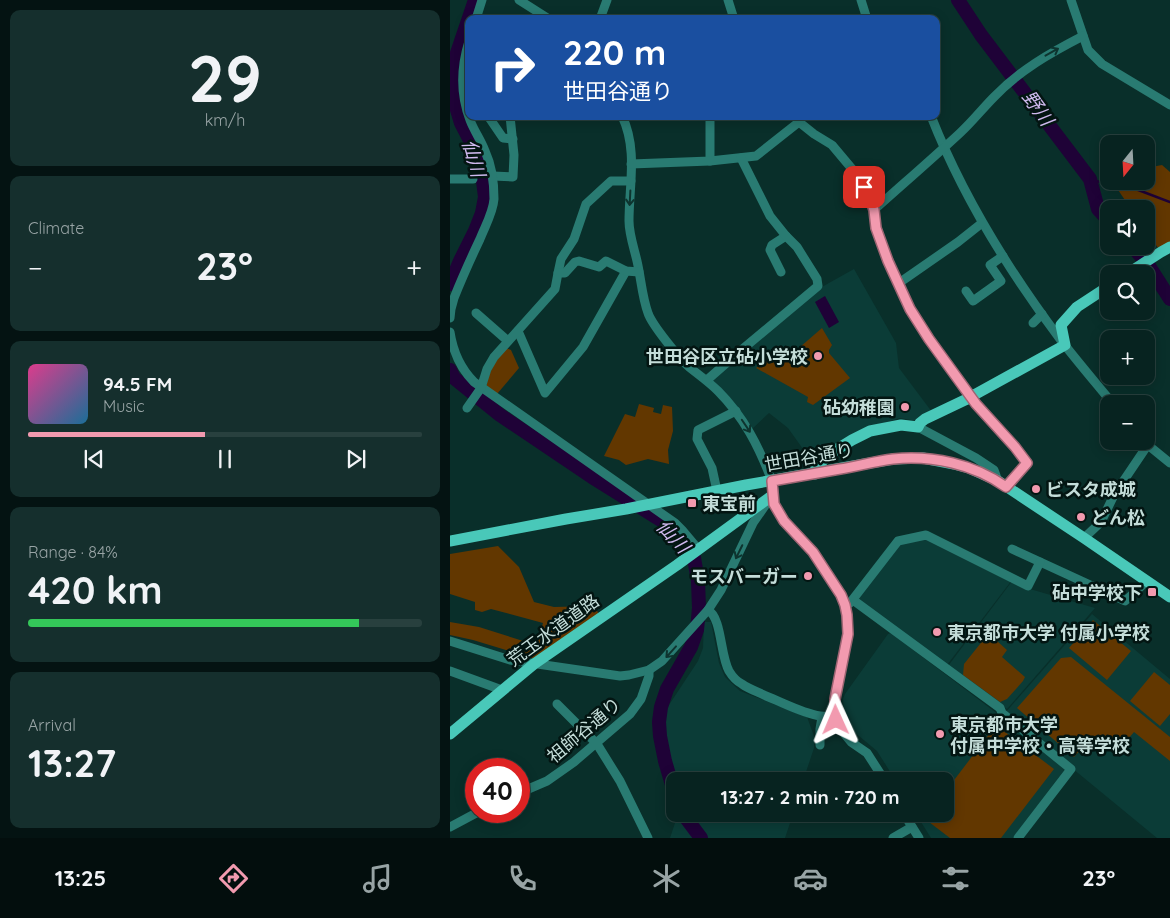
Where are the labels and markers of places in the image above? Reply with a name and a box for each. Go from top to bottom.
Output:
pin [843,166,885,208]
place label: 世田谷区立砧小学校 [646,345,808,368]
marker: 世田谷区立砧小学校 [812,350,824,362]
place label: 砧幼稚園 [823,396,895,419]
marker: 砧幼稚園 [899,401,911,413]
place label: ビスタ成城 [1046,478,1136,501]
marker: ビスタ成城 [1030,483,1042,495]
place label: 東宝前 [702,492,756,515]
marker: 東宝前 [686,497,698,509]
place label: どん松 [1091,506,1145,529]
marker: どん松 [1075,511,1087,523]
place label: モスバーガー [690,565,798,588]
marker: モスバーガー [802,570,814,582]
place label: 砧中学校下 [1052,581,1142,604]
marker: 砧中学校下 [1146,586,1158,598]
place label: 東京都市大学 付属小学校 [947,621,1150,644]
marker: 東京都市大学 付属小学校 [931,626,943,638]
place label: 東京都市大学 付属中学校・高等学校 [950,713,1130,757]
marker: 東京都市大学 付属中学校・高等学校 [934,728,946,740]

